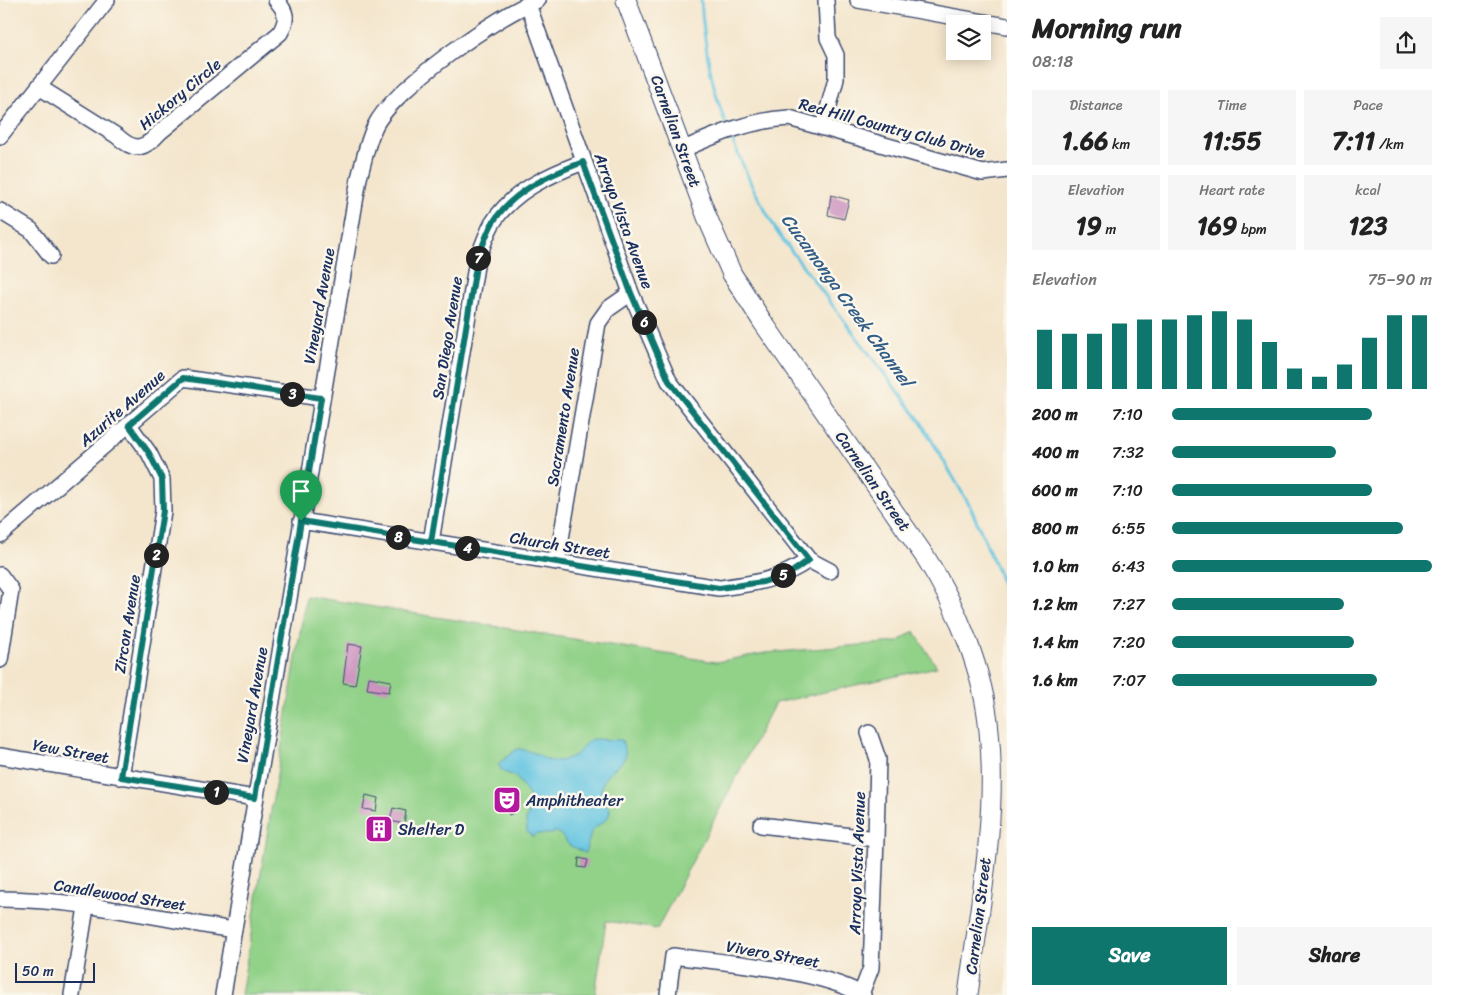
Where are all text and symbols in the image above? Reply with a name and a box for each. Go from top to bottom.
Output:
text: Morning run [1032,3,1182,52]
map controls [946,15,991,60]
button: layers [946,15,991,60]
button: share [1380,17,1432,69]
text: 08:18 [1032,47,1073,76]
street label: Hickory Circle [132,50,228,138]
street label: Carnelian Street [642,71,710,191]
street label: Red Hill Country Club Drive [796,89,989,167]
text: Distance [1069,93,1123,118]
text: Time [1217,93,1247,118]
text: Pace [1353,93,1383,118]
text: 1.66 [1062,118,1108,163]
text: 11:55 [1202,118,1262,163]
text: 7:11 [1332,118,1375,163]
text: km [1108,132,1130,157]
text: /km [1375,132,1404,157]
street label: Arroyo Vista Avenue [586,148,662,293]
text: Elevation [1068,178,1124,203]
text: Heart rate [1199,178,1265,203]
text: kcal [1355,178,1381,203]
text: 19 [1076,203,1102,248]
text: 169 [1197,203,1237,248]
text: 123 [1349,203,1387,248]
water label: Cucamonga Creek Channel [773,206,924,397]
text: m [1102,217,1116,242]
text: bpm [1237,217,1267,242]
street label: Vineyard Avenue [295,245,344,366]
pin: 7 [466,246,490,270]
text: 7 [475,246,483,271]
text: Elevation [1032,265,1097,294]
text: 75–90 m [1368,265,1432,294]
street label: San Diego Avenue [423,274,471,402]
pin: 6 [632,310,656,334]
text: 6 [641,310,648,335]
street label: Sacramento Avenue [538,346,588,488]
street label: Azurite Avenue [71,362,172,455]
pin: 3 [280,382,304,406]
text: 3 [289,382,296,407]
text: 200 m [1032,400,1078,429]
text: 7:10 [1112,400,1143,429]
street label: Carnelian Street [827,424,919,538]
text: 400 m [1032,438,1079,467]
text: 7:32 [1112,438,1144,467]
pin [280,470,322,521]
text: 600 m [1032,476,1078,505]
text: 7:10 [1112,476,1143,505]
icon: arrive [287,477,315,505]
text: 800 m [1032,514,1078,543]
text: 6:55 [1112,514,1145,543]
street label: Church Street [508,523,612,567]
pin: 8 [386,524,410,550]
text: 8 [394,525,403,550]
pin: 4 [454,536,480,560]
text: 4 [463,536,472,561]
pin: 2 [144,542,168,568]
text: 2 [152,543,161,568]
text: 1.0 km [1032,552,1079,581]
text: 6:43 [1112,552,1145,581]
pin: 5 [770,562,796,588]
text: 5 [779,563,788,588]
street label: Zircon Avenue [105,572,149,676]
text: 1.2 km [1032,590,1078,619]
text: 7:27 [1112,590,1144,619]
text: 1.4 km [1032,628,1079,657]
text: 7:20 [1112,628,1145,657]
street label: Vineyard Avenue [228,644,277,765]
text: 1.6 km [1032,666,1078,695]
text: 7:07 [1112,666,1145,695]
street label: Yew Street [31,730,111,772]
pin: 1 [204,780,228,804]
text: 1 [213,780,220,805]
theatre icon: Amphitheater [492,785,522,815]
place label: Amphitheater [525,786,624,815]
street label: Arroyo Vista Avenue [840,791,874,936]
building icon: Shelter D [364,814,394,844]
place label: Shelter D [398,815,465,844]
street label: Carnelian Street [956,856,1000,976]
street label: Candlewood Street [52,870,188,920]
button: Save [1032,927,1227,985]
button: Share [1237,927,1432,985]
street label: Vivero Street [724,931,822,977]
text: 50 m [22,959,54,984]
scale bar [15,960,95,983]

